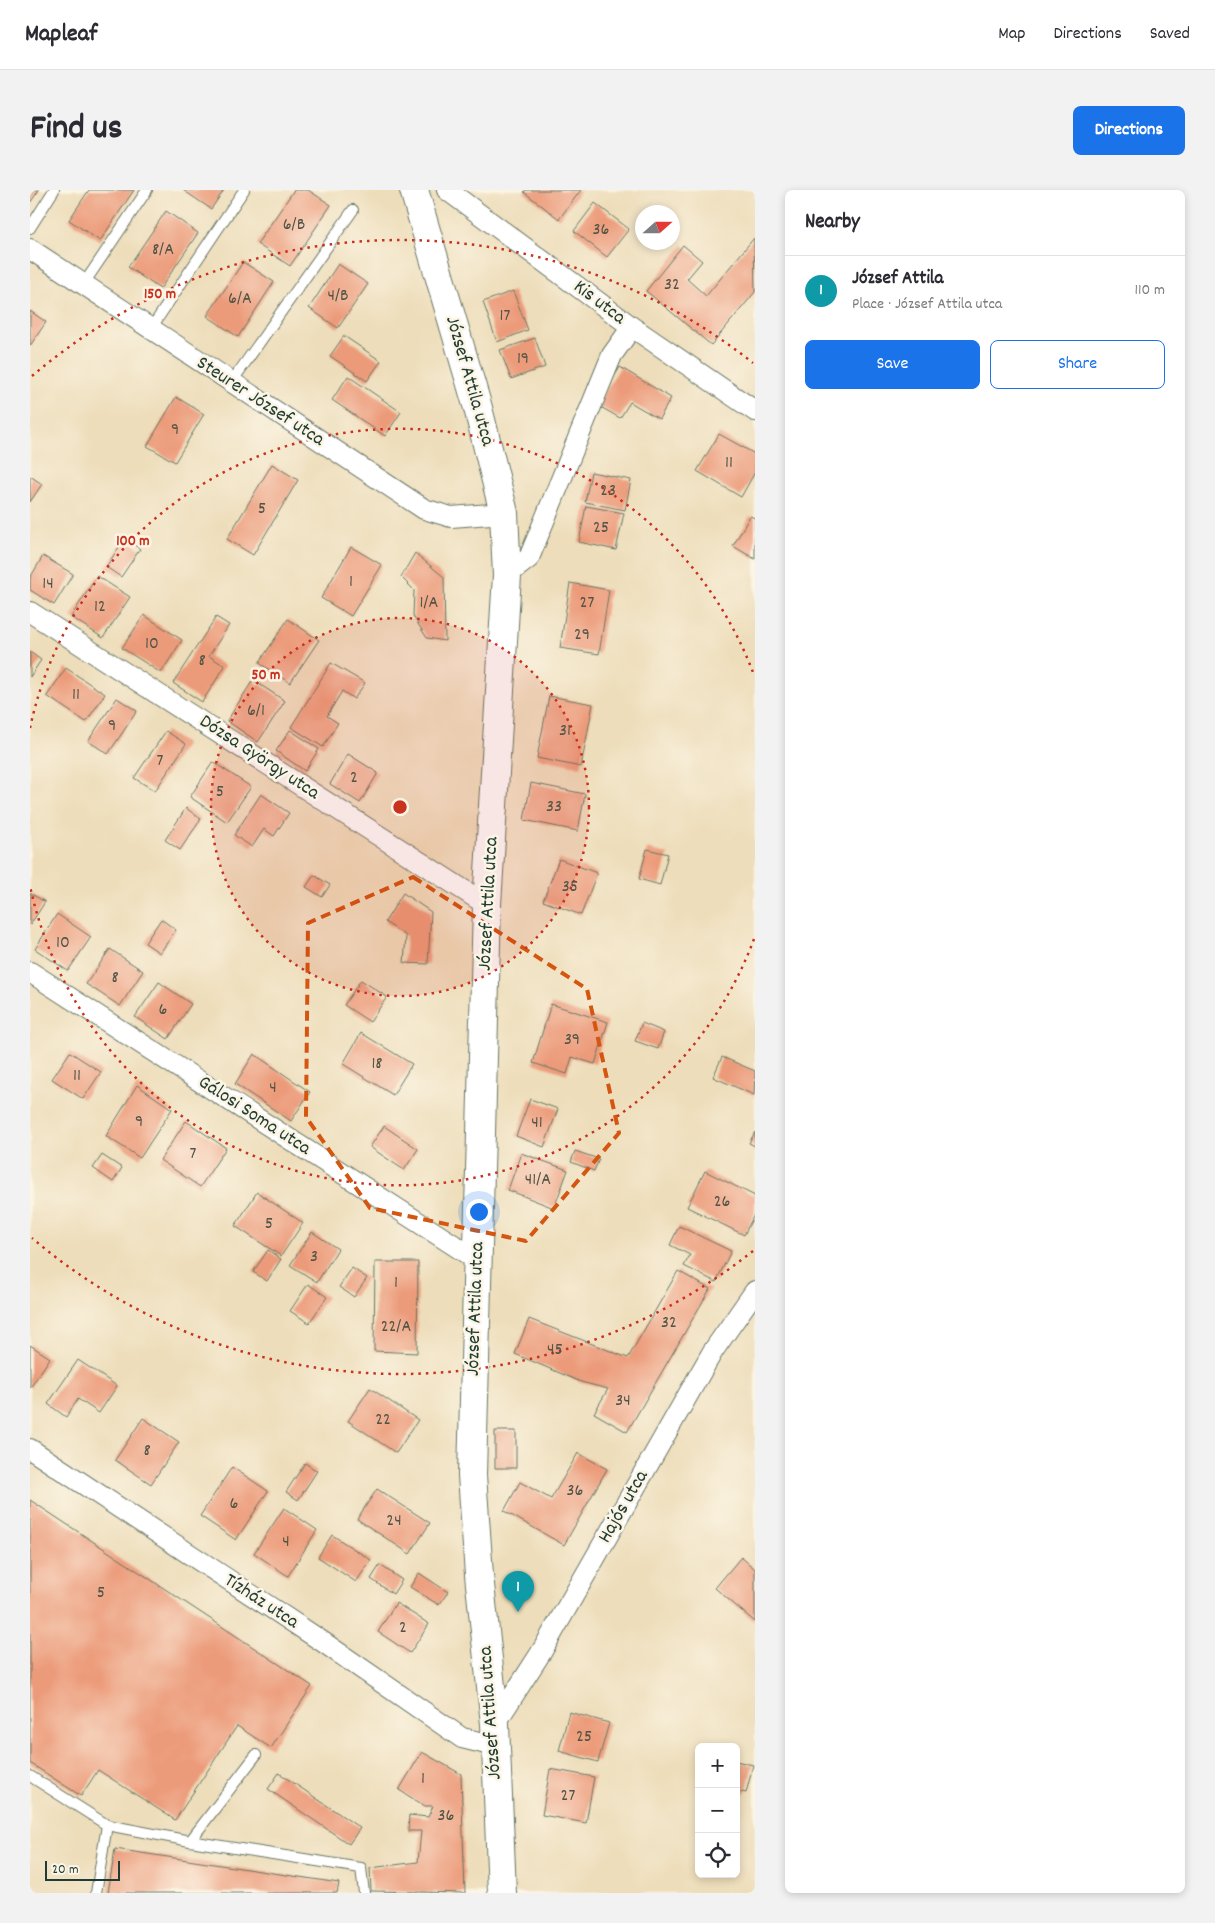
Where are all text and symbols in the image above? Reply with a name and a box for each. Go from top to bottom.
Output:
text: Mapleaf [25,18,97,52]
text: Map [998,22,1025,47]
text: Directions [1053,22,1122,47]
text: Saved [1150,22,1190,47]
text: Find us [30,105,122,155]
button: Directions [1073,106,1185,155]
north arrow [635,205,680,250]
text: Nearby [805,208,860,238]
house number: 6/B [283,213,305,238]
house number: 36 [593,218,609,243]
house number: 8/A [152,238,174,263]
text: József Attila [852,266,943,293]
house number: 32 [664,273,680,298]
street label: Kis utca [567,274,632,332]
text: 1 [819,279,823,302]
text: 110 m [1135,279,1165,302]
text: 150 m [144,284,176,306]
house number: 4/B [327,284,349,309]
house number: 6/A [228,287,252,312]
text: Place · József Attila utca [852,293,1002,316]
house number: 17 [500,304,511,329]
street label: József Attila utca [437,313,501,450]
button: Save [805,340,980,389]
button: Share [990,340,1165,389]
house number: 19 [517,347,529,372]
street label: Steurer József utca [190,350,330,454]
house number: 9 [171,418,179,443]
house number: 11 [725,451,733,476]
house number: 23 [600,479,616,504]
house number: 5 [258,497,266,522]
house number: 25 [593,516,609,541]
text: 100 m [116,531,150,553]
house number: 1 [349,570,353,595]
house number: 14 [42,572,54,597]
house number: 1/A [420,591,439,616]
house number: 27 [580,591,594,616]
house number: 12 [94,595,106,620]
house number: 29 [574,623,590,648]
house number: 10 [145,632,159,657]
house number: 8 [198,649,206,674]
text: 50 m [252,665,280,687]
house number: 11 [72,683,80,708]
house number: 6/1 [247,699,265,724]
street label: Dózsa György utca [193,709,325,808]
house number: 9 [108,714,116,739]
house number: 31 [559,719,571,744]
house number: 7 [157,749,164,774]
house number: 2 [350,766,358,791]
house number: 5 [216,780,224,805]
house number: 33 [546,795,562,820]
centre of rings [391,798,409,816]
street label: József Attila utca [472,836,507,972]
house number: 35 [562,875,578,900]
house number: 10 [56,931,70,956]
house number: 8 [111,966,119,991]
house number: 6 [159,998,167,1023]
house number: 39 [564,1028,580,1053]
house number: 18 [371,1052,383,1077]
house number: 11 [73,1064,81,1089]
street label: Gálosi Soma utca [192,1069,316,1163]
house number: 4 [269,1076,277,1101]
house number: 9 [135,1110,143,1135]
house number: 41 [531,1111,543,1136]
house number: 7 [190,1142,197,1167]
house number: 41/A [525,1168,551,1193]
house number: 26 [714,1190,730,1215]
your location [466,1199,492,1225]
house number: 5 [265,1212,273,1237]
street label: József Attila utca [460,1241,492,1377]
house number: 3 [310,1245,318,1270]
house number: 1 [394,1271,398,1296]
house number: 32 [661,1311,677,1336]
house number: 22/A [381,1315,412,1340]
house number: 45 [547,1338,563,1363]
house number: 34 [615,1389,631,1414]
house number: 22 [375,1408,391,1433]
house number: 8 [143,1439,151,1464]
street label: Hajós utca [592,1465,656,1549]
house number: 36 [567,1479,583,1504]
house number: 6 [230,1492,238,1517]
house number: 24 [386,1509,402,1534]
house number: 4 [282,1530,290,1555]
street label: Tízház utca [218,1567,304,1637]
pin: 1 [502,1571,534,1612]
house number: 5 [97,1581,105,1606]
house number: 2 [399,1616,407,1641]
street label: József Attila utca [472,1645,510,1781]
house number: 25 [576,1725,592,1750]
map controls [695,1743,740,1878]
button: + [695,1743,740,1788]
house number: 1 [421,1767,425,1792]
house number: 27 [561,1784,575,1809]
button: − [695,1788,740,1833]
house number: 36 [438,1804,454,1829]
button: locate [695,1833,740,1878]
scale bar [45,1858,120,1881]
text: 20 m [52,1860,79,1880]

